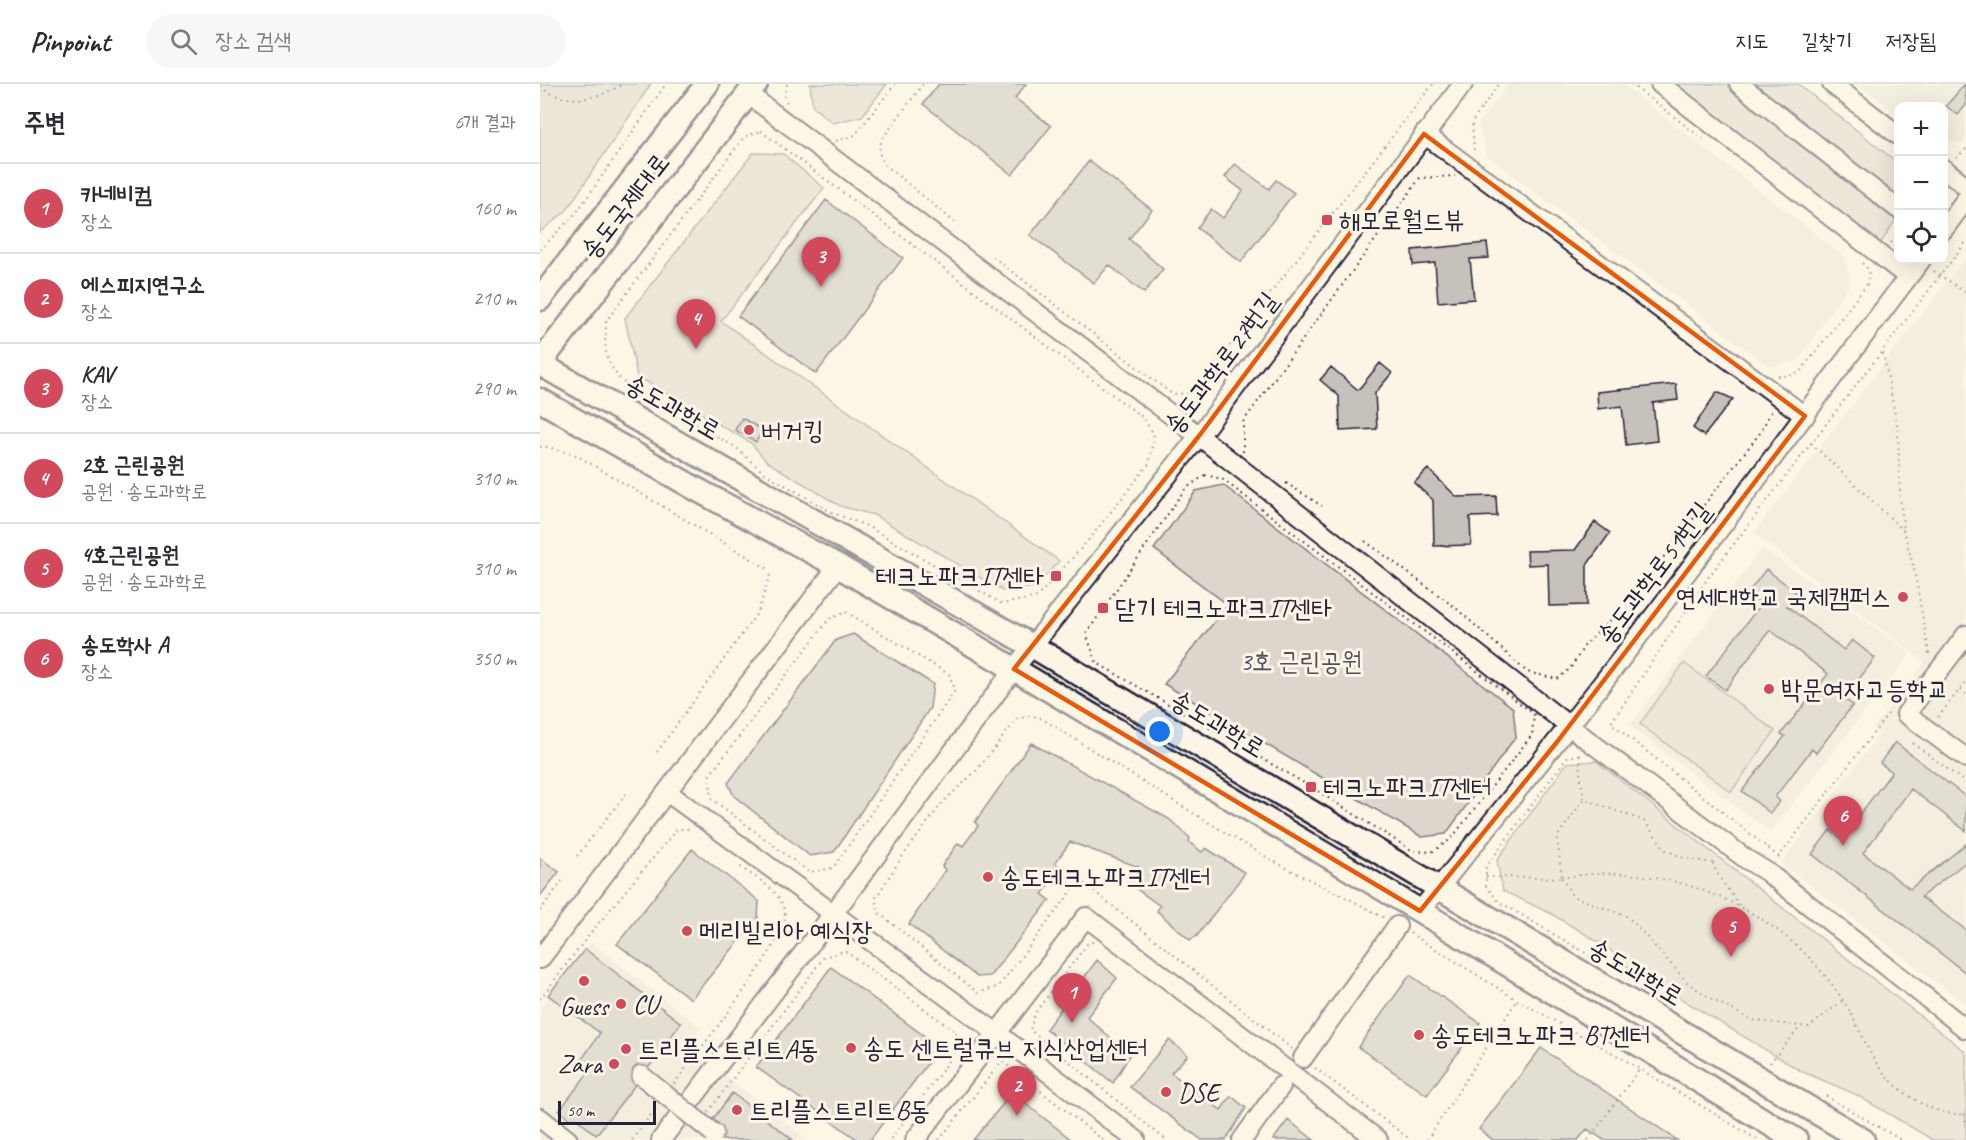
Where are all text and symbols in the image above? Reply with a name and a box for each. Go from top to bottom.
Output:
search box [146,14,566,68]
text: Pinpoint [30,24,110,59]
icon: search [167,25,200,58]
text: 장소 검색 [215,27,291,55]
text: 지도 [1735,28,1769,54]
text: 길찾기 [1802,28,1852,54]
text: 저장됨 [1885,28,1936,54]
map controls [1894,102,1948,264]
button: + [1894,102,1948,156]
text: 주변 [24,106,66,139]
text: 6개 결과 [454,110,516,135]
street label: 송도국제대로 [573,146,677,266]
button: − [1894,156,1948,210]
text: 카네비컴 [81,181,152,209]
text: 1 [39,196,48,221]
text: 160 m [473,196,516,221]
place label: 해모로월드뷰 [1339,204,1465,237]
text: 장소 [81,209,113,234]
button: locate [1894,210,1948,264]
marker: 해모로월드뷰 [1320,213,1334,227]
pin: 3 [802,238,840,287]
text: 에스피지연구소 [81,271,205,299]
street label: 송도과학로27번길 [1157,285,1285,441]
text: 2 [39,286,48,311]
text: 210 m [473,286,516,311]
text: 장소 [81,299,113,324]
pin: 4 [676,300,716,349]
text: KAV [81,361,114,389]
street label: 송도과학로 [619,367,727,447]
text: 3 [39,376,48,401]
text: 290 m [473,376,516,401]
text: 장소 [81,389,113,414]
place label: 버거킹 [761,414,824,447]
marker: 버거킹 [742,423,756,437]
text: 2호 근린공원 [81,451,185,479]
text: 4 [39,466,48,491]
text: 310 m [473,466,516,491]
text: 공원 · 송도과학로 [81,479,207,504]
street label: 송도과학로51번길 [1590,495,1718,651]
text: 4호근린공원 [81,541,179,569]
text: 5 [39,556,48,581]
text: 310 m [473,556,516,581]
place label: 테크노파크IT센타 [875,560,1044,593]
text: 공원 · 송도과학로 [81,569,207,594]
marker: 테크노파크IT센타 [1049,569,1063,583]
place label: 연세대학교 국제캠퍼스 [1675,581,1891,614]
marker: 연세대학교 국제캠퍼스 [1896,590,1910,604]
place label: 닫기 테크노파크IT센타 [1115,592,1332,625]
marker: 닫기 테크노파크IT센타 [1096,601,1110,615]
text: 송도학사 A [81,631,168,659]
park label: 3호 근린공원 [1240,645,1362,678]
text: 6 [39,646,48,671]
text: 350 m [473,646,516,671]
text: 장소 [81,659,113,684]
place label: 박문여자고등학교 [1781,673,1948,706]
marker: 박문여자고등학교 [1762,682,1776,696]
street label: 송도과학로 [1165,683,1271,765]
your location [1145,717,1174,746]
place label: 테크노파크IT센터 [1323,771,1492,804]
marker: 테크노파크IT센터 [1304,780,1318,794]
pin: 6 [1824,796,1862,846]
place label: 송도테크노파크IT센터 [1000,861,1211,894]
marker: 송도테크노파크IT센터 [981,870,995,884]
pin: 5 [1712,908,1750,957]
place label: 메리빌리아 예식장 [699,915,873,948]
marker: 메리빌리아 예식장 [680,924,694,938]
street label: 송도과학로 [1583,931,1689,1013]
marker: Guess [577,974,591,988]
pin: 1 [1052,974,1092,1023]
place label: CU [633,988,662,1021]
place label: Guess [560,990,610,1023]
marker: CU [614,997,628,1011]
place label: 송도테크노파크 BT센터 [1431,1019,1651,1052]
marker: 송도테크노파크 BT센터 [1412,1028,1426,1042]
place label: 송도 센트럴큐브 지식산업센터 [863,1032,1148,1065]
place label: 트리플스트리트A동 [638,1033,818,1066]
marker: 송도 센트럴큐브 지식산업센터 [844,1041,858,1055]
marker: 트리플스트리트A동 [619,1042,633,1056]
place label: Zara [558,1048,604,1081]
marker: Zara [607,1057,621,1071]
pin: 2 [998,1066,1036,1116]
place label: DSE [1178,1076,1222,1109]
marker: DSE [1159,1085,1173,1099]
place label: 트리플스트리트B동 [749,1094,930,1127]
scale bar [558,1098,656,1126]
text: 50 m [567,1101,594,1121]
marker: 트리플스트리트B동 [730,1103,744,1117]

